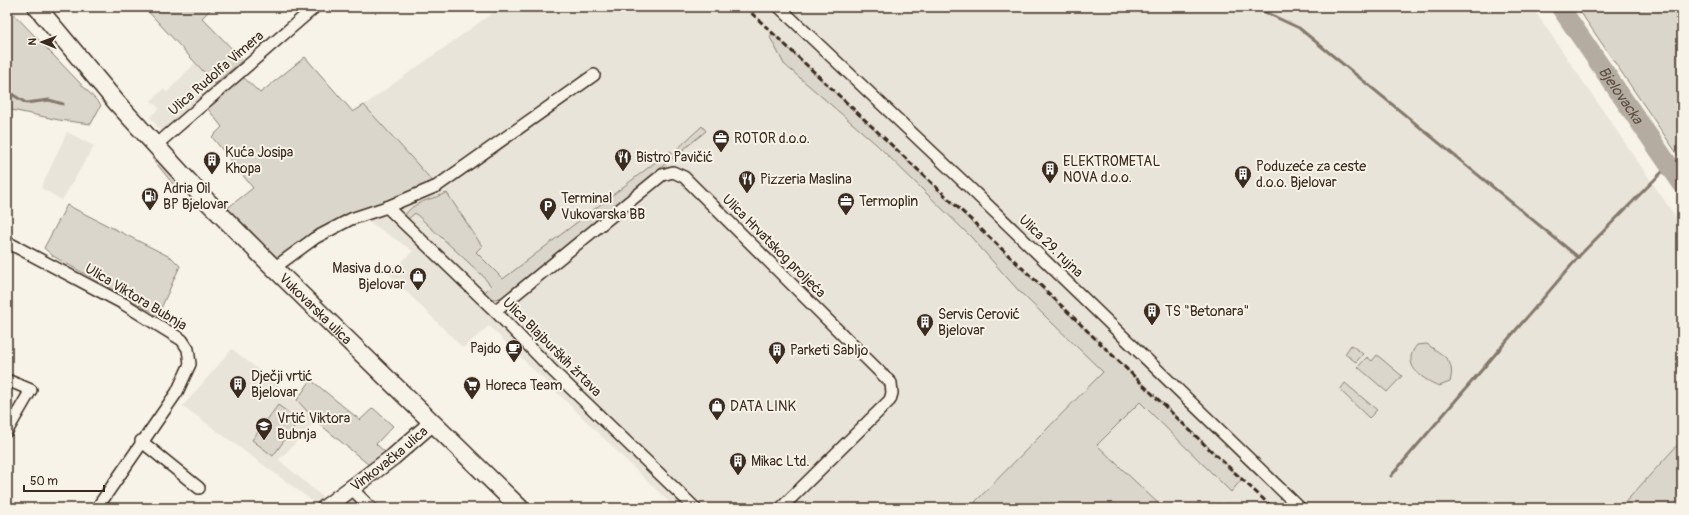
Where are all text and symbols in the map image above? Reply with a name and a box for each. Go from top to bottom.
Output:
north arrow [22,22,62,62]
street label: Ulica Rudolfa Vimera [165,27,267,119]
text: N [26,37,39,46]
water label: Bjelovacka [1594,63,1648,128]
office icon: ROTOR d.o.o. [711,128,731,153]
place label: ROTOR d.o.o. [734,130,810,147]
place label: Kuća Josipa Khopa [225,144,293,177]
restaurant icon: Bistro Pavičić [613,147,633,172]
place label: Bistro Pavičić [636,149,713,166]
building icon: Kuća Josipa Khopa [202,150,222,175]
place label: ELEKTROMETAL NOVA d.o.o. [1063,153,1160,186]
place label: Poduzeće za ceste d.o.o. Bjelovar [1256,158,1366,191]
building icon: ELEKTROMETAL NOVA d.o.o. [1040,159,1060,184]
building icon: Poduzeće za ceste d.o.o. Bjelovar [1233,164,1253,189]
restaurant icon: Pizzeria Maslina [737,169,757,194]
place label: Pizzeria Maslina [760,171,852,188]
place label: Adria Oil BP Bjelovar [163,180,228,213]
fuel station icon: Adria Oil BP Bjelovar [140,186,160,211]
place label: Terminal Vukovarska BB [561,190,645,223]
street label: Ulica Hrvatskog proljeća [719,191,829,301]
office icon: Termoplin [836,191,856,216]
place label: Termoplin [859,193,918,210]
parking icon: Terminal Vukovarska BB [538,196,558,221]
street label: Ulica 29. rujna [1015,211,1087,281]
street label: Ulica Viktora Bubnja [82,260,190,334]
place label: Masiva d.o.o. Bjelovar [332,260,405,293]
shop icon: Masiva d.o.o. Bjelovar [408,266,428,291]
street label: Vukovarska ulica [276,269,356,348]
street label: Ulica Blajburških žrtava [499,294,605,400]
building icon: TS "Betonara" [1142,301,1162,326]
place label: TS "Betonara" [1165,303,1249,320]
place label: Servis Cerović Bjelovar [938,306,1020,339]
building icon: Servis Cerović Bjelovar [915,312,935,337]
cafe icon: Pajdo [504,338,524,363]
place label: Pajdo [470,340,501,357]
building icon: Parketi Sabljo [767,340,787,365]
place label: Parketi Sabljo [790,342,869,359]
place label: Dječji vrtić Bjelovar [251,368,313,401]
building icon: Dječji vrtić Bjelovar [228,374,248,399]
supermarket icon: Horeca Team [462,375,482,400]
place label: Horeca Team [485,377,562,394]
shop icon: DATA LINK [707,396,727,421]
place label: DATA LINK [730,398,797,415]
place label: Vrtić Viktora Bubnja [277,410,350,443]
school or university icon: Vrtić Viktora Bubnja [254,416,274,441]
street label: Vinkovačka ulica [347,422,431,494]
building icon: Mikac Ltd. [728,451,748,476]
place label: Mikac Ltd. [751,453,810,470]
scale bar [24,467,104,493]
text: 50 m [30,474,58,489]

